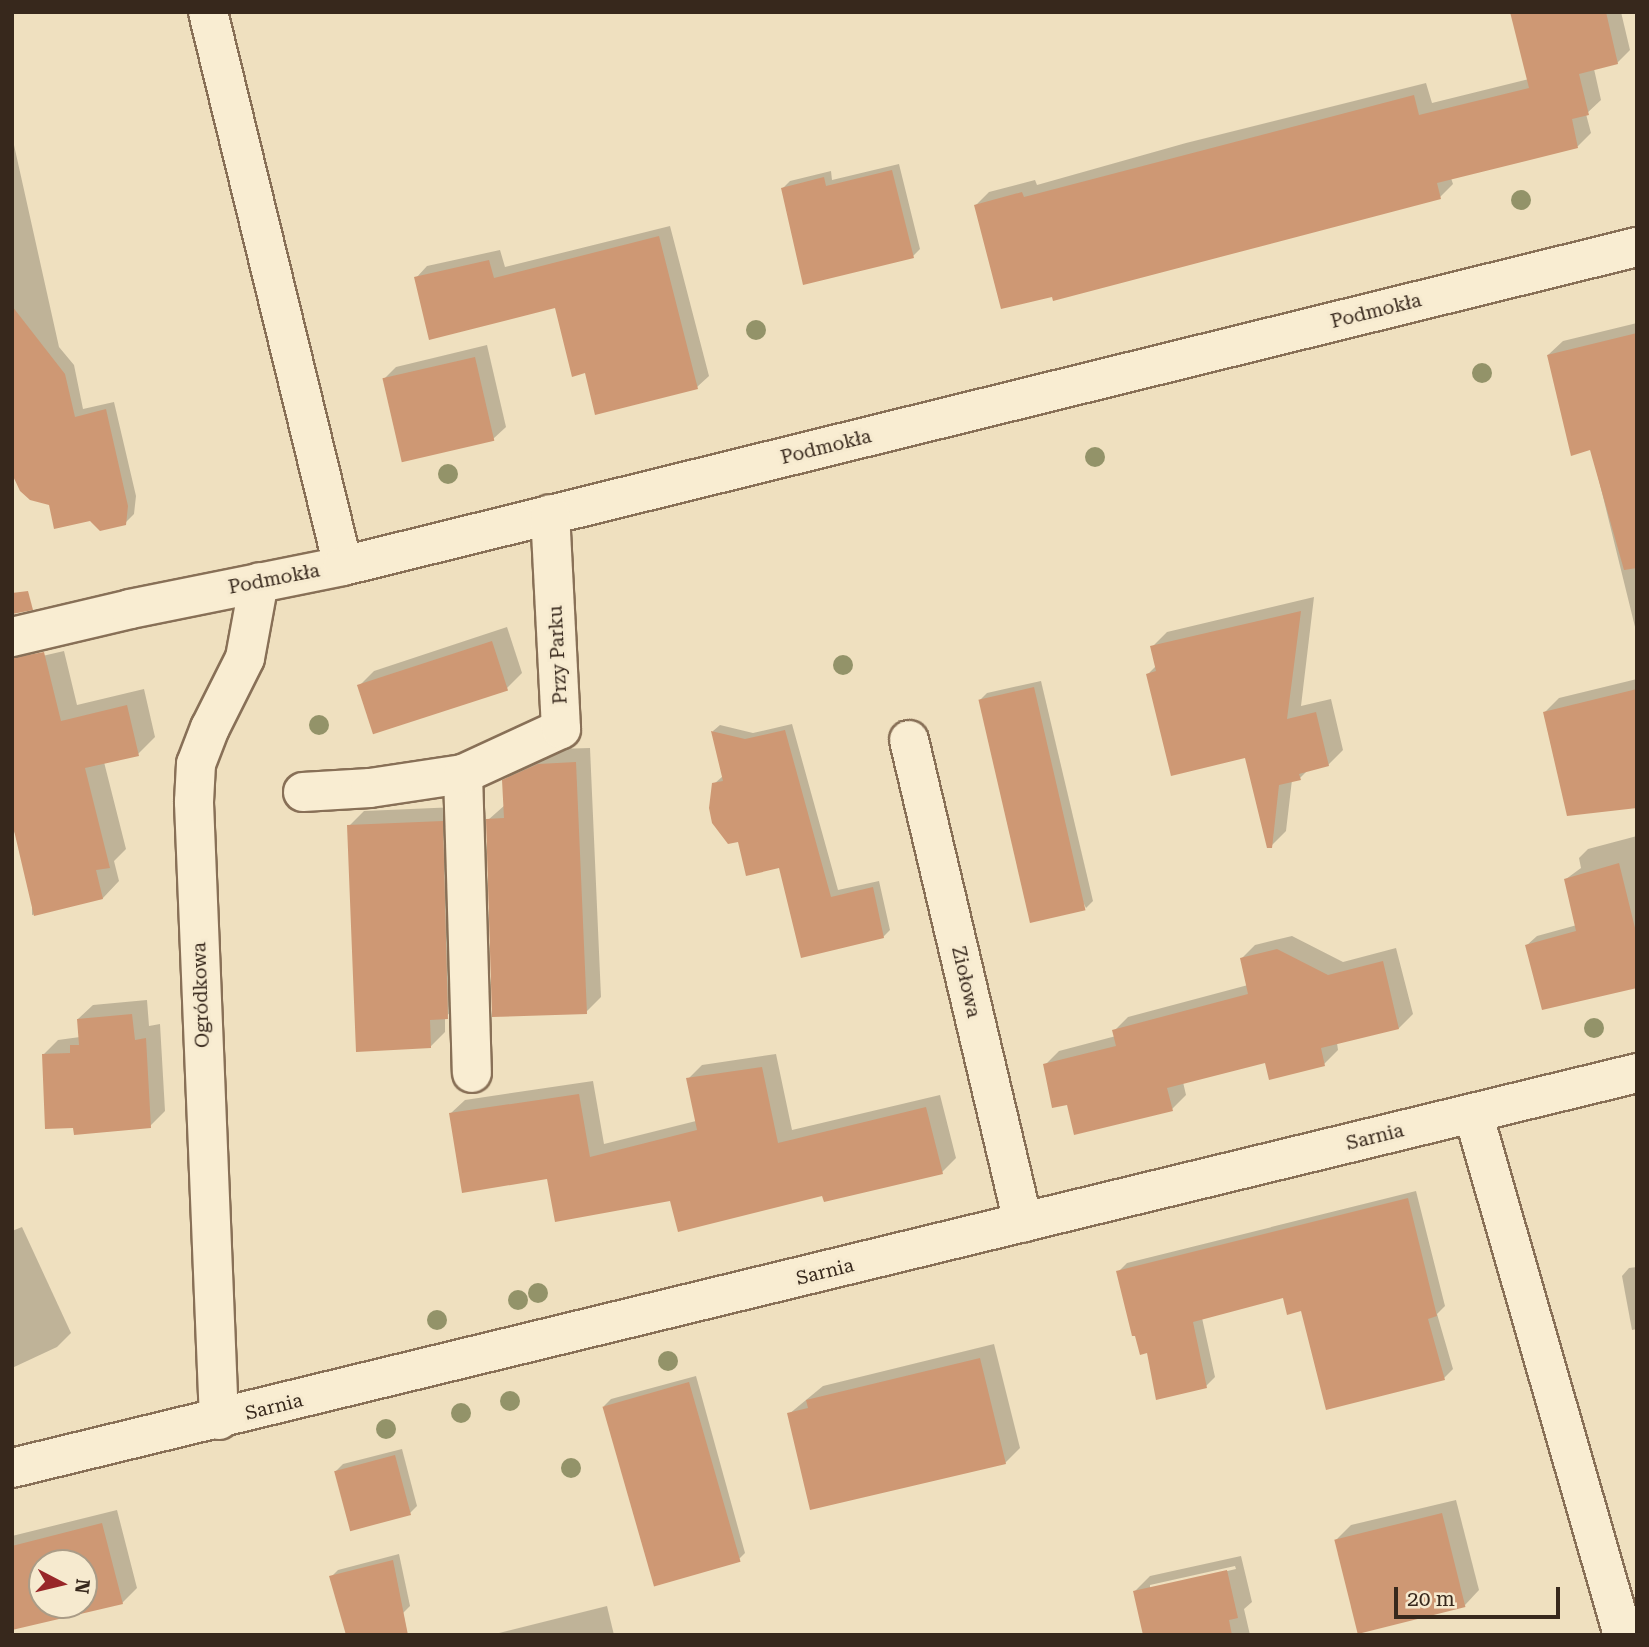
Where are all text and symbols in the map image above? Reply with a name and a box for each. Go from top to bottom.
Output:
street label: Podmokła [1328,289,1424,333]
street label: Podmokła [778,425,874,469]
street label: Podmokła [226,559,322,599]
street label: Przy Parku [544,605,572,705]
street label: Ogródkowa [188,942,214,1048]
street label: Ziołowa [947,944,985,1020]
street label: Sarnia [1344,1119,1406,1155]
street label: Sarnia [794,1254,856,1290]
street label: Sarnia [243,1389,305,1425]
north arrow [28,1549,98,1619]
scale bar [1397,1574,1563,1618]
text: N [70,1578,95,1595]
text: 20 m [1407,1587,1455,1611]

